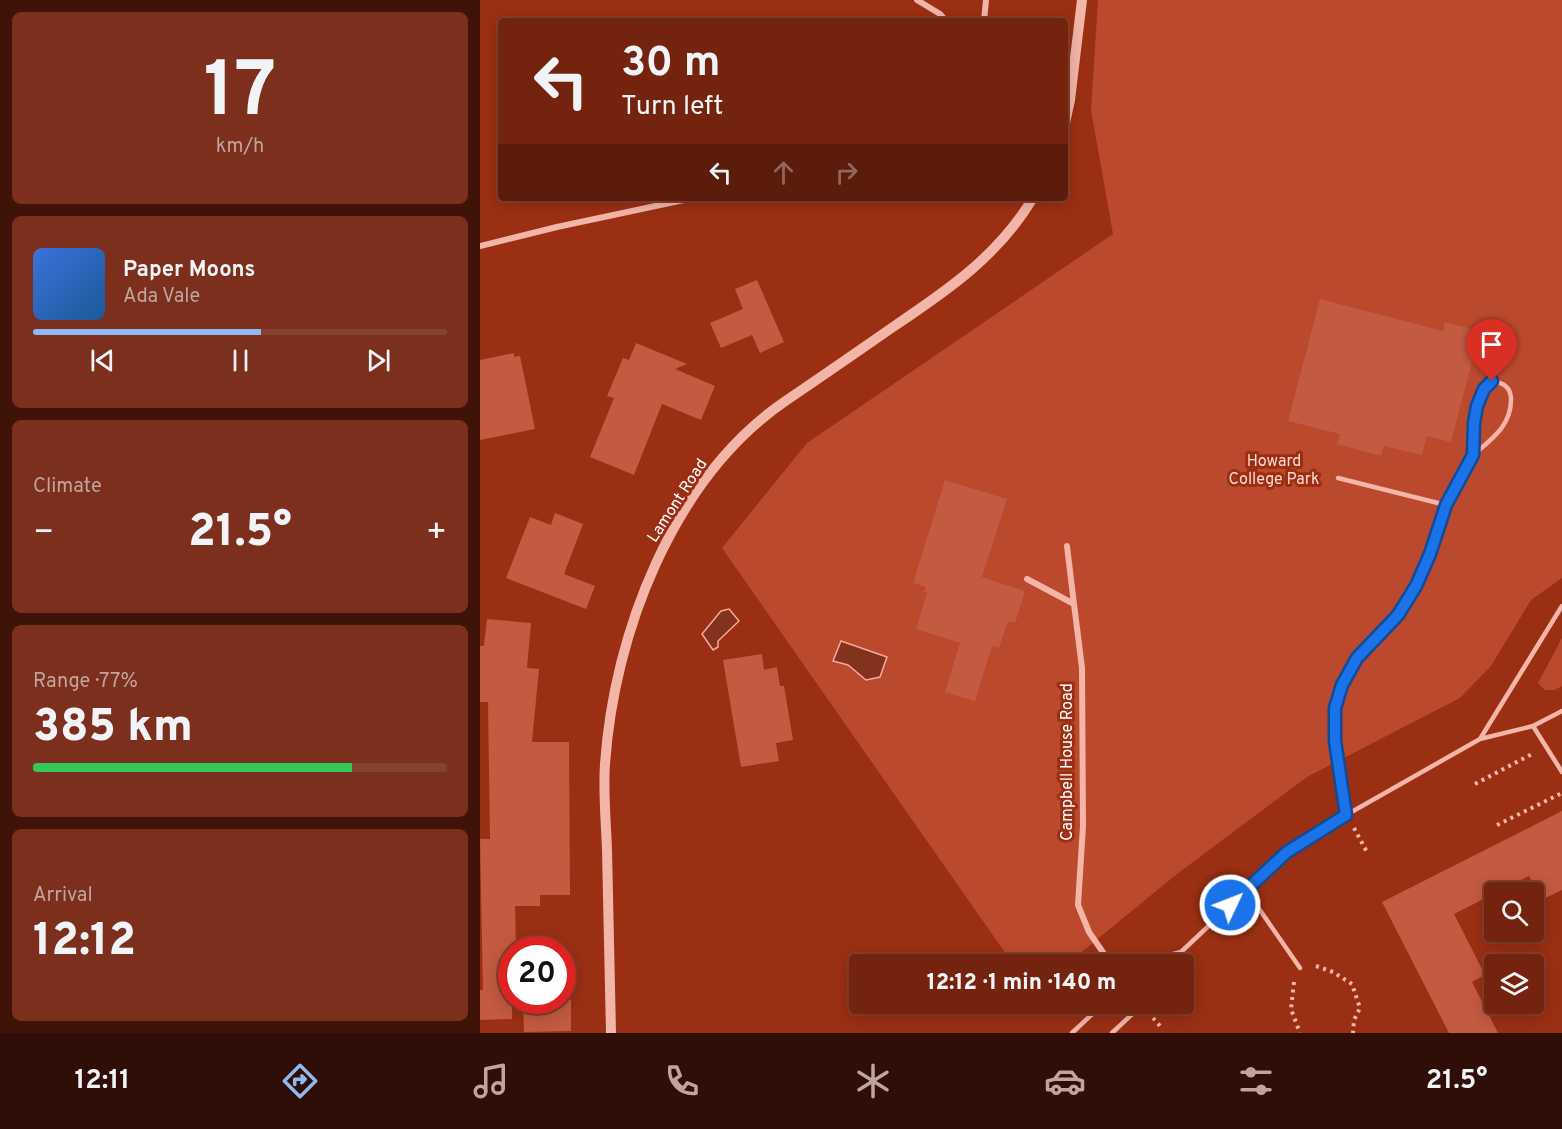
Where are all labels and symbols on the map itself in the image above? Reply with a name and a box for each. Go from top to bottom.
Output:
pin [1466,319,1517,381]
park label: Howard College Park [1229,452,1319,490]
street label: Lamont Road [644,455,712,547]
street label: Campbell House Road [1058,683,1078,841]
position arrow [1198,873,1262,937]
speed limit sign: 20 [498,936,576,1014]

